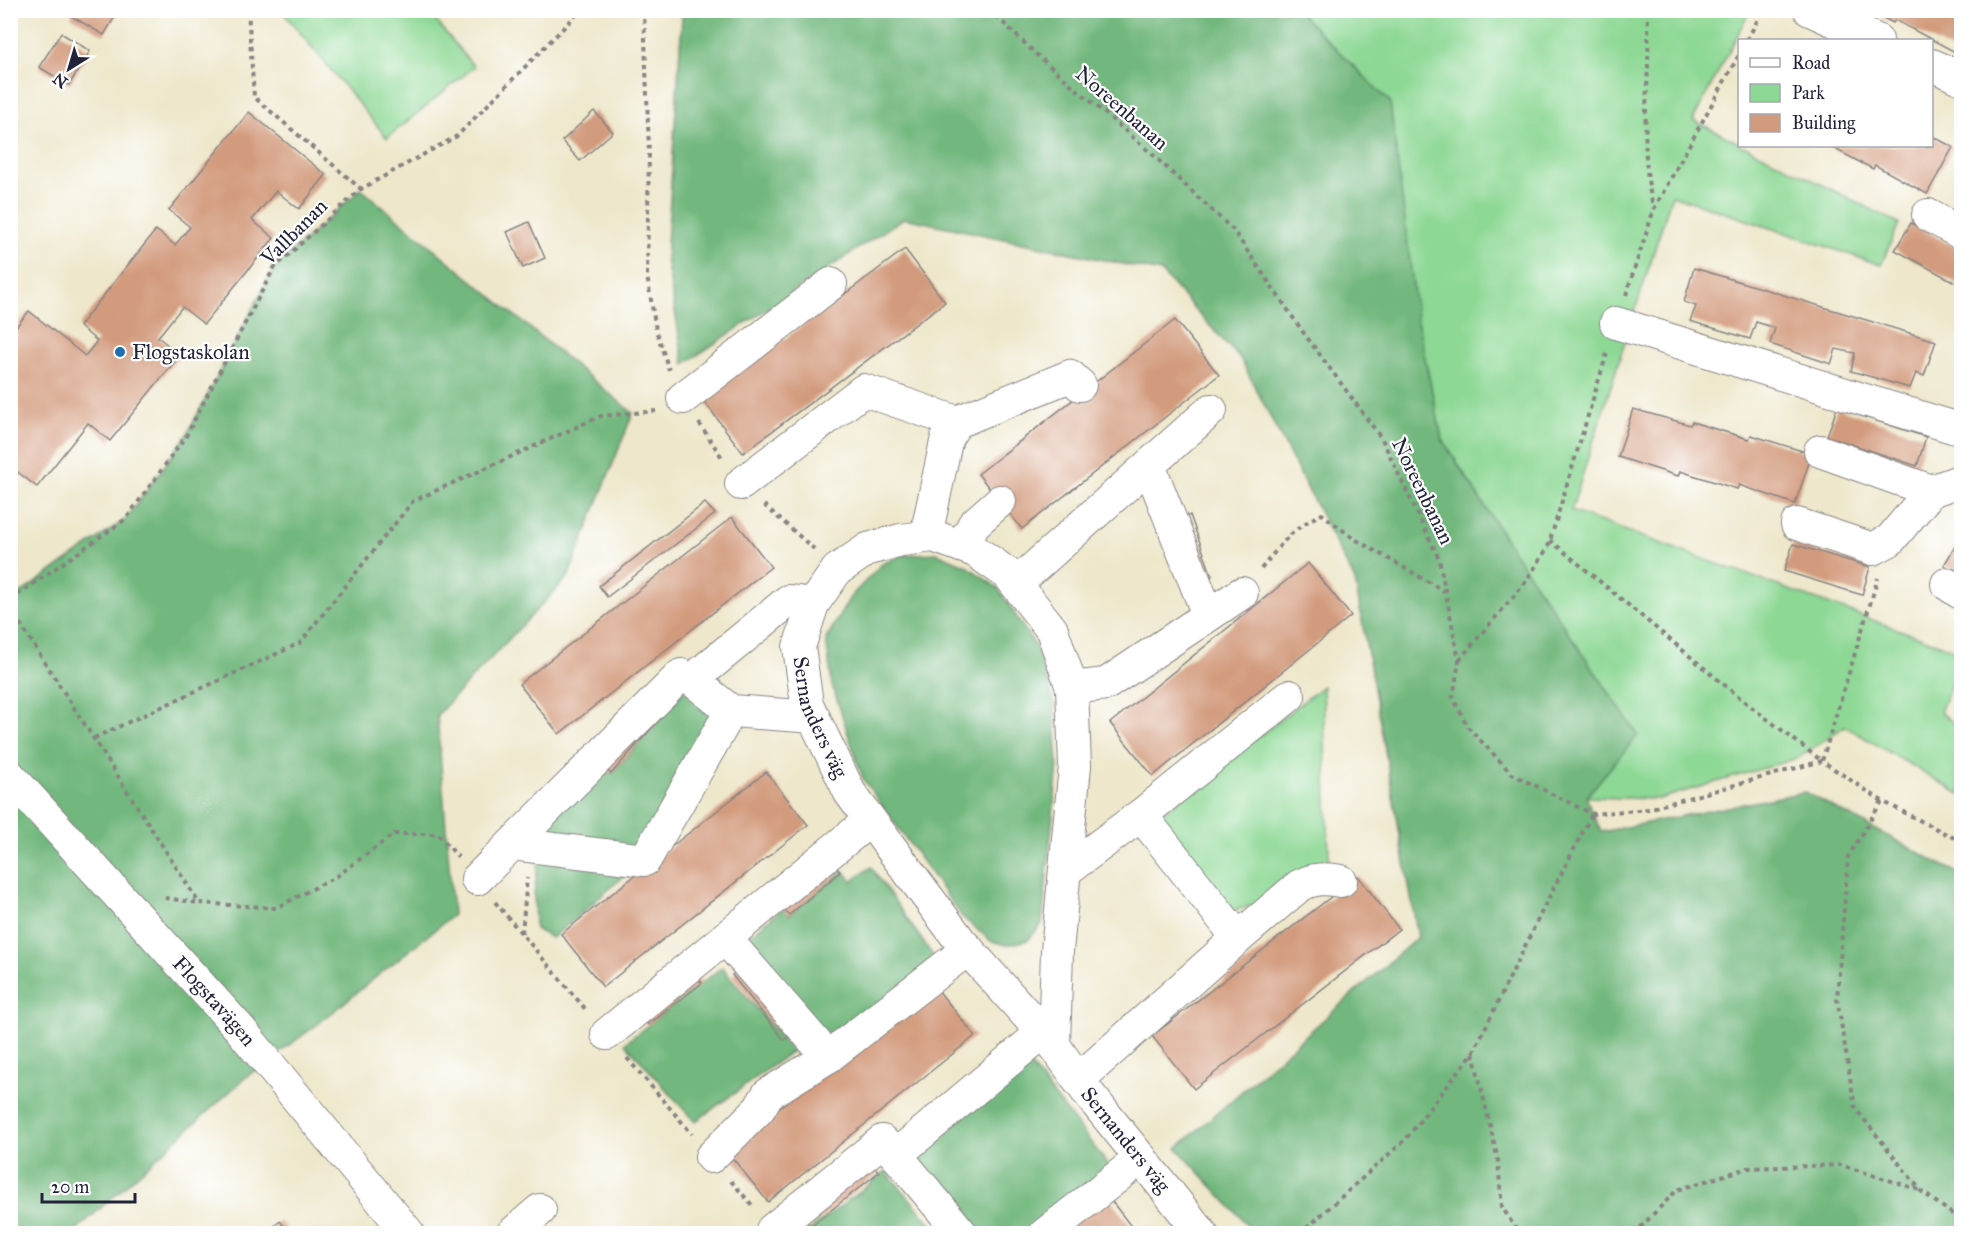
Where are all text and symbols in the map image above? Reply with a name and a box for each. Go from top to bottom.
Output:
north arrow [39,39,99,99]
legend [1738,39,1933,147]
text: Road [1792,52,1830,74]
street label: Noreenbanan [1070,60,1174,156]
text: N [49,69,71,92]
text: Park [1792,82,1825,104]
text: Building [1792,112,1856,135]
street label: Vallbanan [254,193,333,272]
place label: Flogstaskolan [132,339,250,365]
marker: Flogstaskolan [113,345,127,359]
street label: Noreenbanan [1386,433,1460,549]
street label: Sernanders väg [787,655,854,782]
street label: Flogstavägen [167,951,262,1051]
street label: Sernanders väg [1075,1082,1176,1198]
scale bar [42,1166,135,1204]
text: 20 m [51,1176,89,1198]

